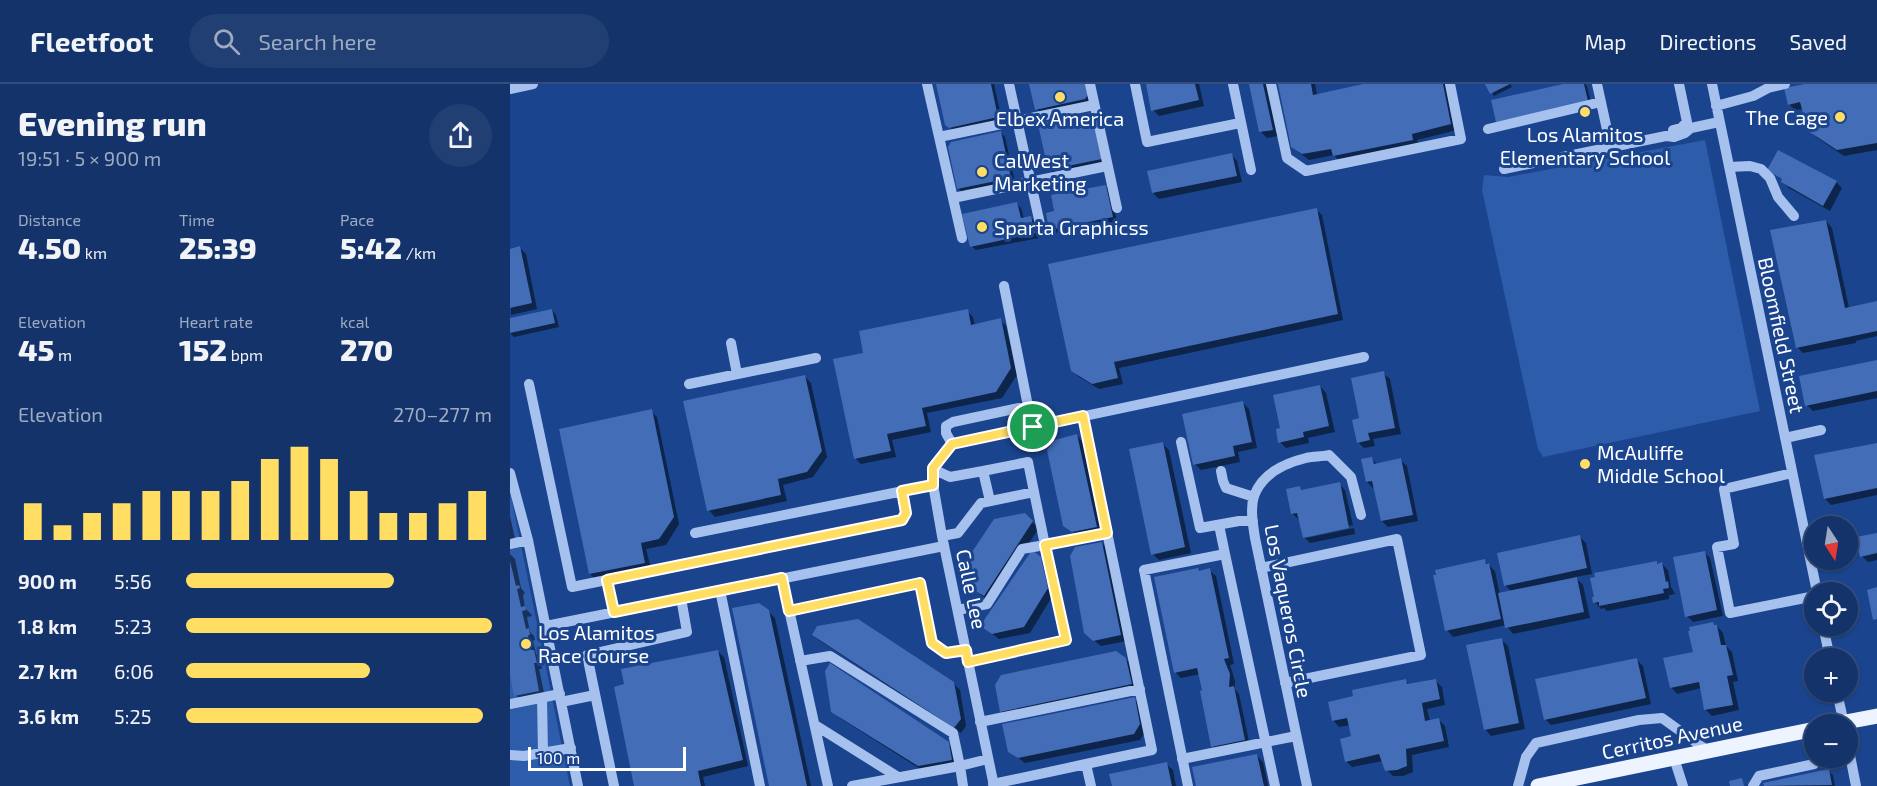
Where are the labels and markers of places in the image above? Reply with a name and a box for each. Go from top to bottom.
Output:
marker: Elbex America [1053,90,1067,104]
marker: Los Alamitos Elementary School [1578,105,1592,119]
place label: The Cage [1745,105,1828,129]
place label: Elbex America [996,106,1124,130]
marker: The Cage [1833,110,1847,124]
place label: Los Alamitos Elementary School [1500,122,1670,169]
place label: CalWest Marketing [994,148,1087,195]
marker: CalWest Marketing [975,165,989,179]
place label: Sparta Graphicss [994,215,1149,239]
marker: Sparta Graphicss [975,220,989,234]
pin [1007,401,1058,452]
place label: McAuliffe Middle School [1597,440,1725,487]
marker: McAuliffe Middle School [1578,457,1592,471]
place label: Los Alamitos Race Course [538,620,655,667]
marker: Los Alamitos Race Course [519,637,533,651]

